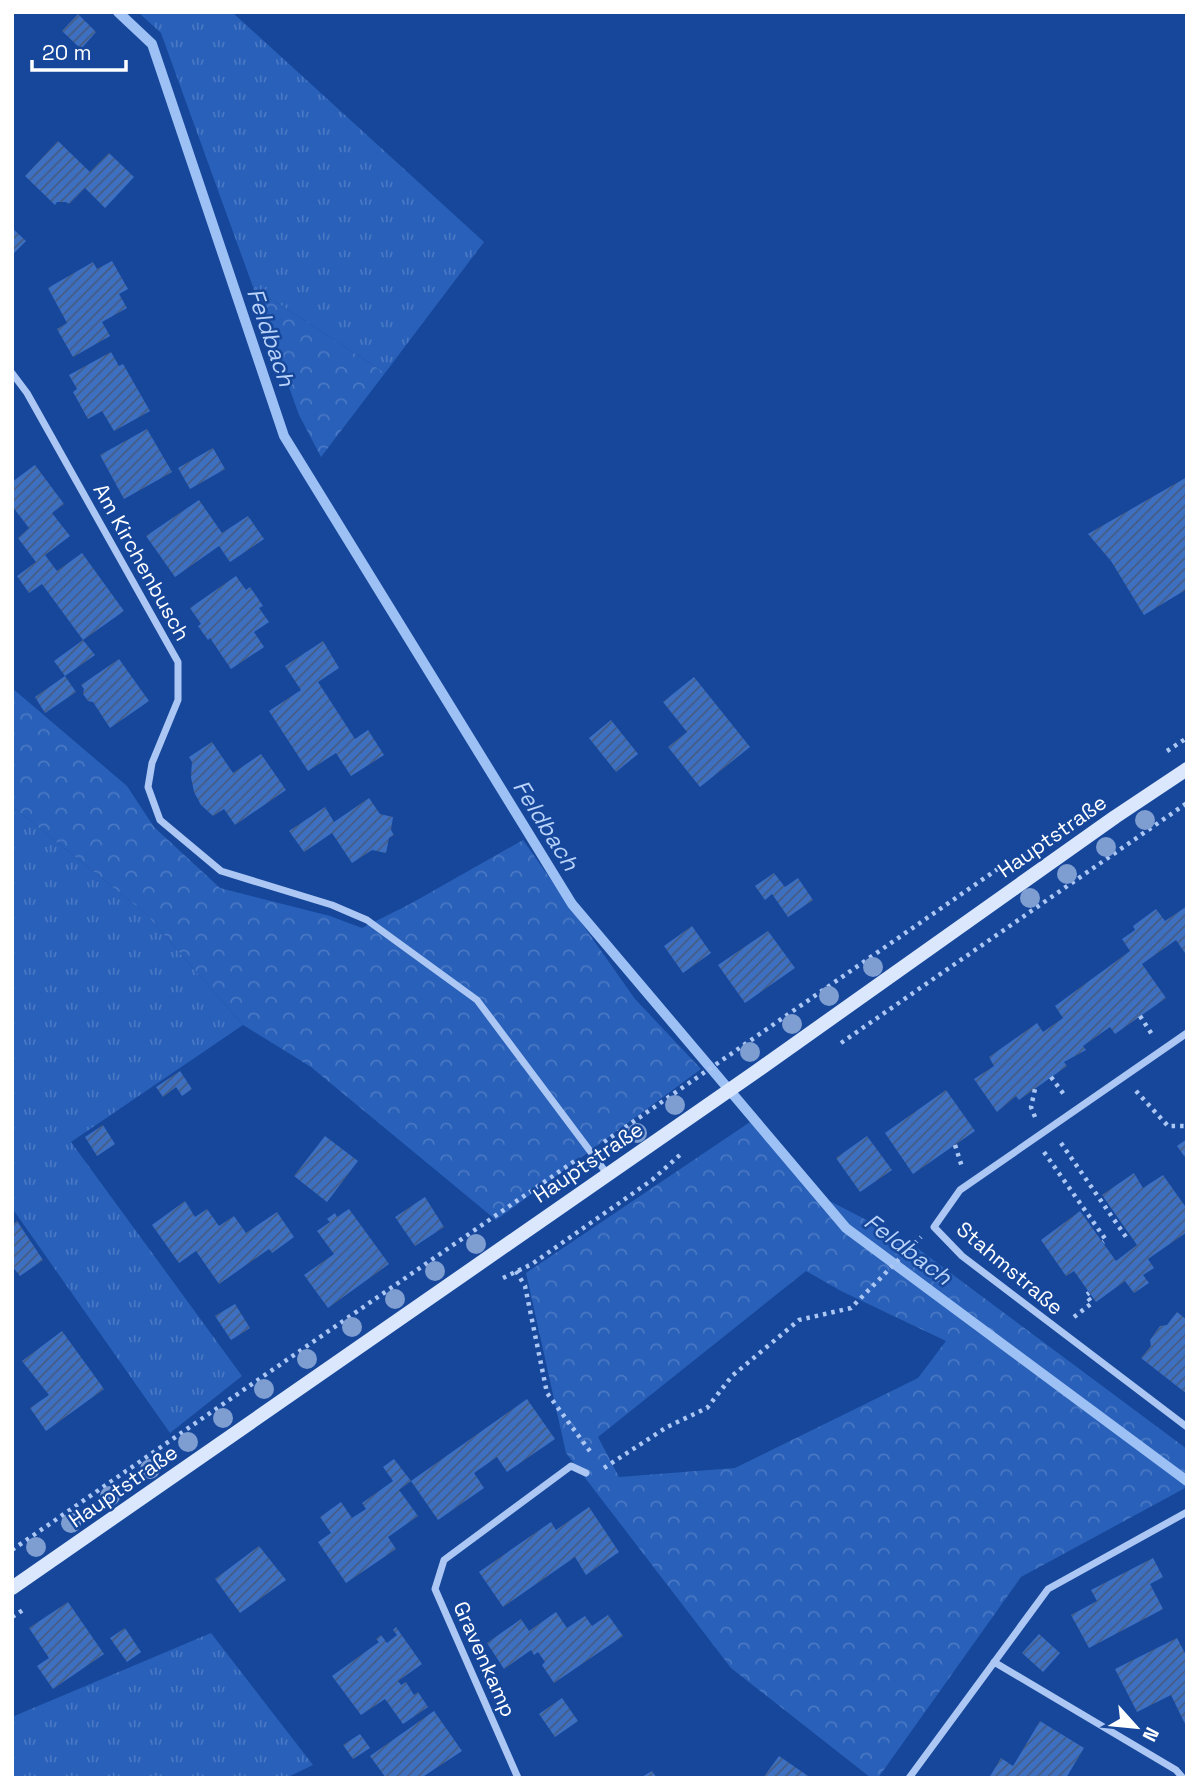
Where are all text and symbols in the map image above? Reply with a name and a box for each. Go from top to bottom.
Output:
scale bar [32,28,126,72]
text: 20 m [42,39,92,66]
water label: Feldbach [240,284,302,391]
street label: Am Kirchenbusch [88,479,196,645]
water label: Feldbach [506,774,586,877]
street label: Hauptstraße [992,789,1112,883]
street label: Hauptstraße [528,1115,648,1209]
water label: Feldbach [858,1206,958,1292]
street label: Stahmstraße [951,1215,1069,1321]
street label: Hauptstraße [63,1439,183,1533]
street label: Gravenkamp [447,1597,523,1721]
north arrow [1101,1692,1171,1762]
text: N [1137,1723,1165,1746]

